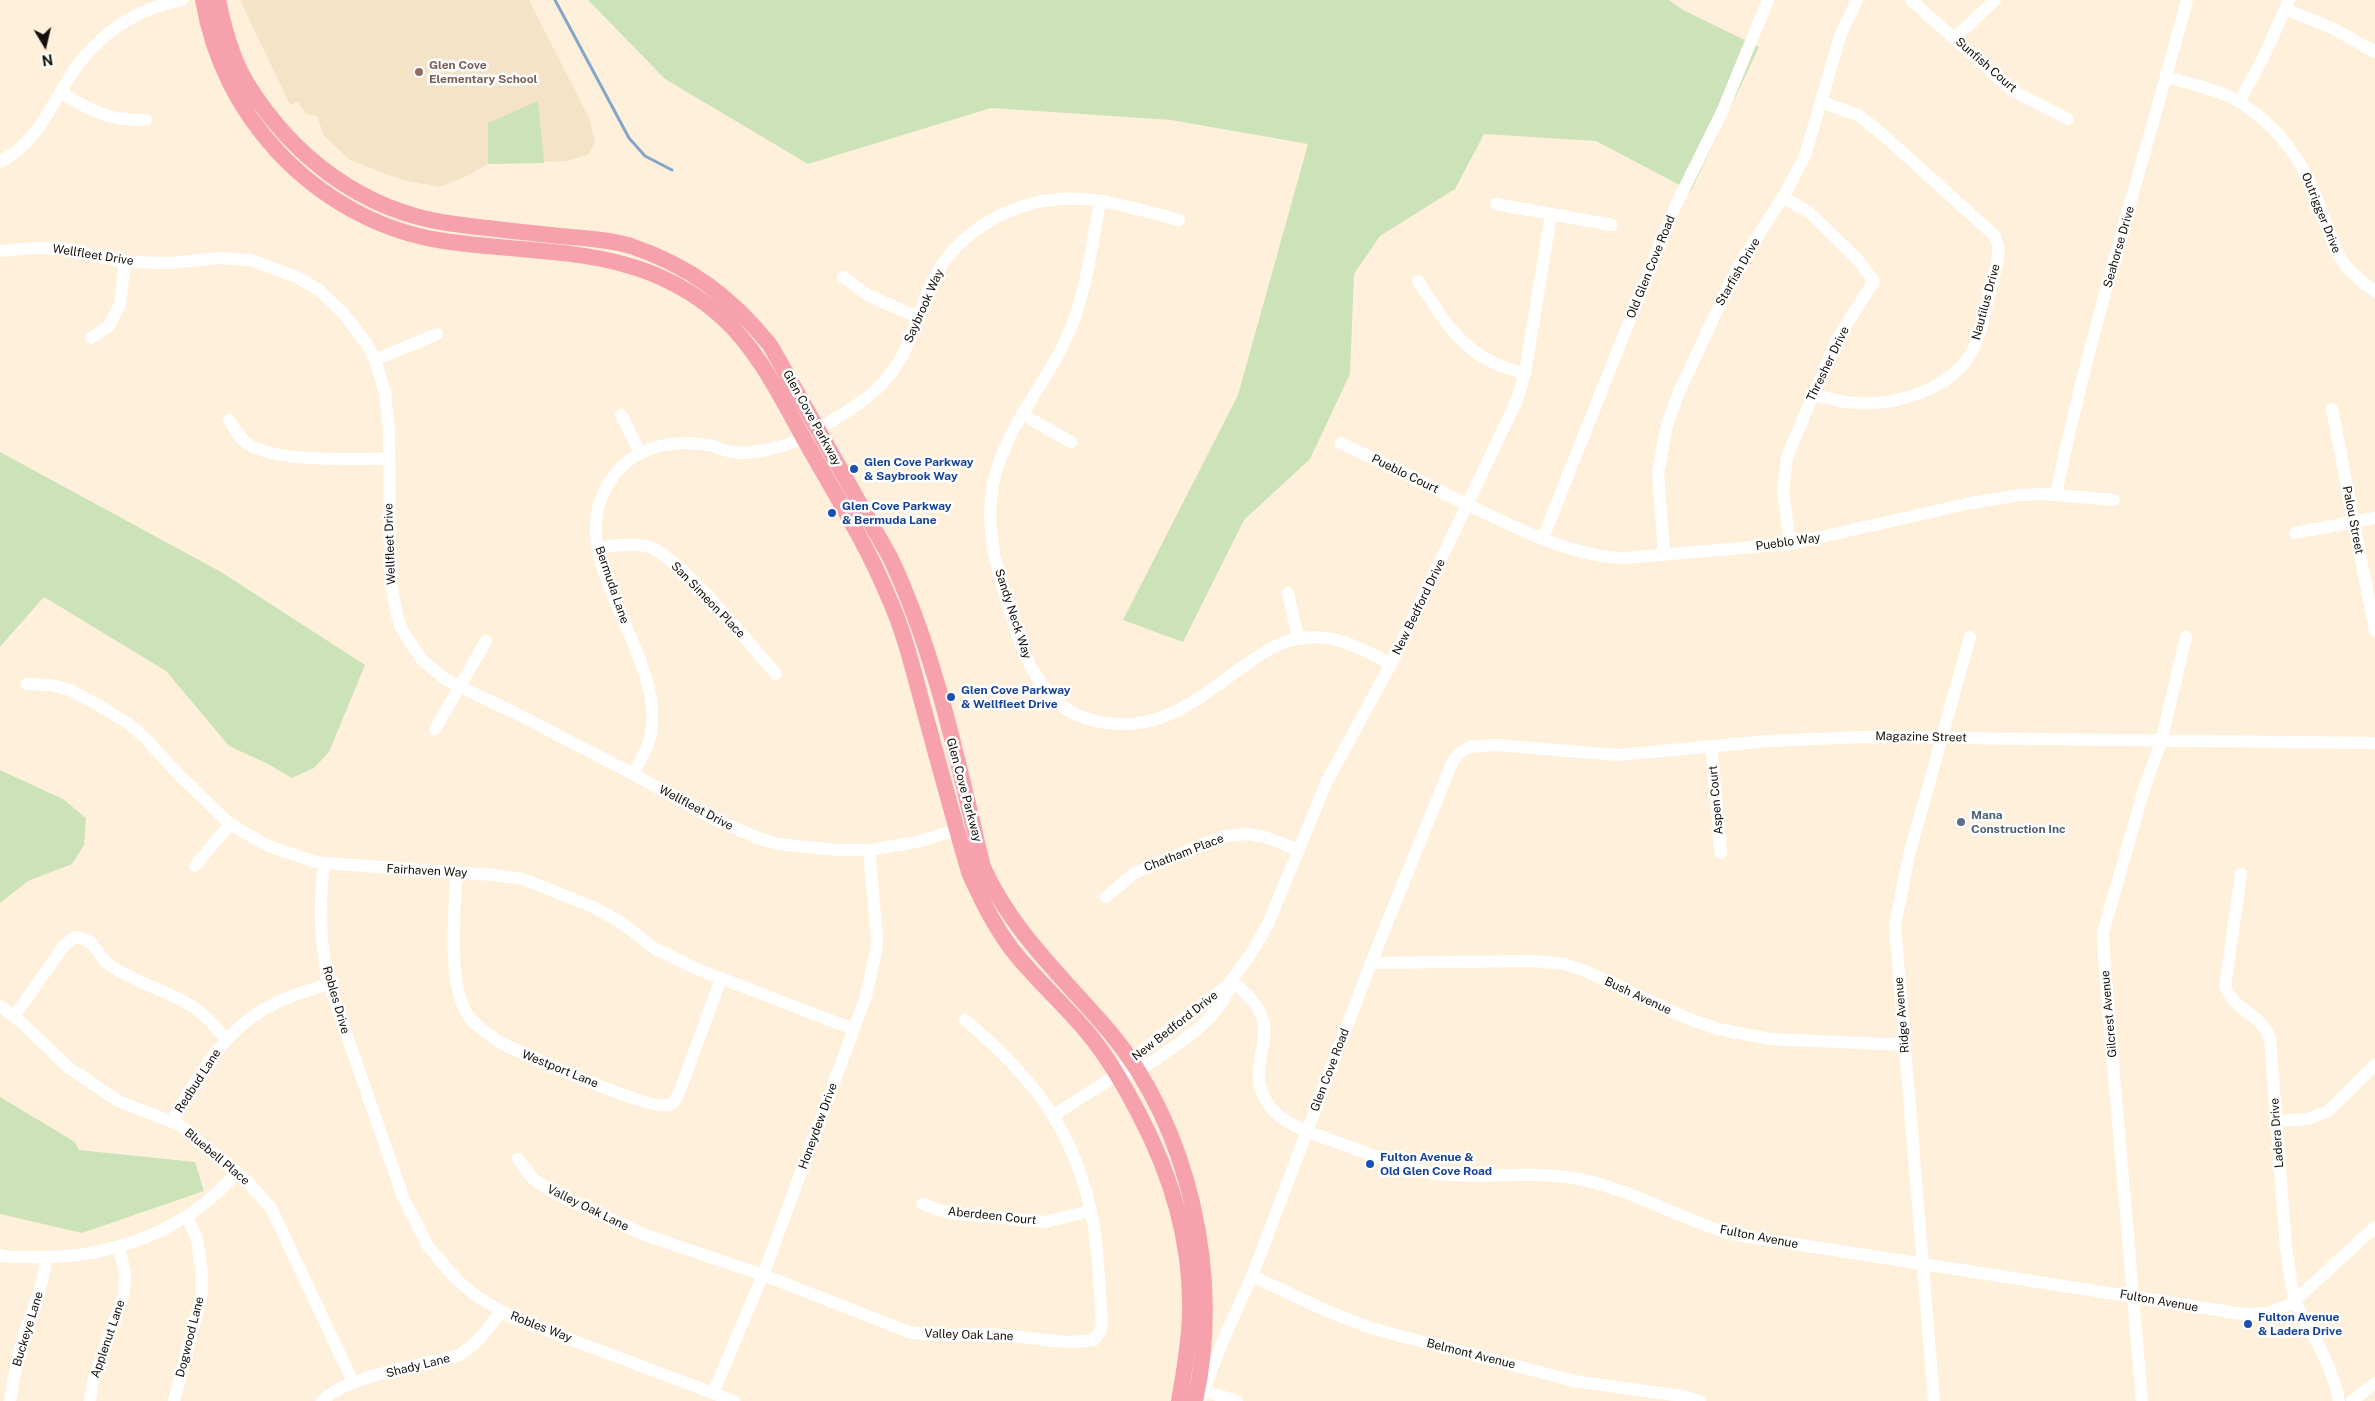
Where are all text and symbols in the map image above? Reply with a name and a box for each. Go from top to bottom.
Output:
north arrow [20,20,70,70]
street label: Sunfish Court [1952,34,2020,96]
text: N [41,51,54,69]
place label: Glen Cove Elementary School [429,58,538,86]
marker: Glen Cove Elementary School [413,66,425,78]
street label: Outrigger Drive [2298,171,2344,255]
street label: Seahorse Drive [2100,205,2138,289]
street label: Old Glen Cove Road [1624,213,1678,321]
street label: Starfish Drive [1713,236,1763,308]
street label: Wellfleet Drive [51,241,135,269]
street label: Nautilus Drive [1969,262,2003,342]
street label: Saybrook Way [901,267,947,345]
street label: Thresher Drive [1804,324,1852,404]
street label: Glen Cove Parkway [780,368,844,468]
street label: Pueblo Court [1369,452,1441,496]
place label: Glen Cove Parkway & Saybrook Way [864,455,974,483]
marker: Glen Cove Parkway & Saybrook Way [848,463,860,475]
street label: Palou Street [2339,485,2367,555]
place label: Glen Cove Parkway & Bermuda Lane [842,499,952,527]
street label: Wellfleet Drive [381,503,399,585]
marker: Glen Cove Parkway & Bermuda Lane [826,507,838,519]
street label: Pueblo Way [1755,530,1821,554]
street label: Bermuda Lane [592,544,632,626]
street label: New Bedford Drive [1390,557,1448,657]
street label: San Simeon Place [668,559,748,641]
street label: Sandy Neck Way [992,567,1034,661]
place label: Glen Cove Parkway & Wellfleet Drive [961,683,1071,711]
marker: Glen Cove Parkway & Wellfleet Drive [945,691,957,703]
street label: Magazine Street [1875,729,1967,745]
street label: Glen Cove Parkway [943,736,985,844]
street label: Aspen Court [1706,765,1726,835]
street label: Wellfleet Drive [656,782,736,834]
place label: Mana Construction Inc [1971,808,2066,836]
marker: Mana Construction Inc [1955,816,1967,828]
street label: Chatham Place [1142,831,1226,875]
street label: Fairhaven Way [386,862,468,880]
street label: Robles Drive [319,965,353,1035]
street label: Gilcrest Avenue [2098,970,2120,1058]
street label: Bush Avenue [1602,974,1674,1018]
street label: Ridge Avenue [1892,976,1912,1054]
street label: New Bedford Drive [1129,988,1221,1064]
street label: Glen Cove Road [1308,1026,1352,1114]
street label: Redbud Lane [172,1046,224,1116]
street label: Westport Lane [520,1047,600,1091]
street label: Honeydew Drive [796,1081,840,1171]
street label: Ladera Drive [2267,1098,2287,1168]
street label: Bluebell Place [182,1126,252,1188]
place label: Fulton Avenue & Old Glen Cove Road [1380,1150,1492,1178]
marker: Fulton Avenue & Old Glen Cove Road [1364,1158,1376,1170]
street label: Valley Oak Lane [545,1182,631,1234]
street label: Aberdeen Court [947,1204,1037,1228]
street label: Fulton Avenue [1719,1222,1799,1252]
street label: Fulton Avenue [2119,1287,2199,1315]
street label: Buckeye Lane [10,1290,46,1368]
street label: Dogwood Lane [173,1295,207,1379]
street label: Applenut Lane [88,1298,128,1380]
street label: Robles Way [508,1309,574,1345]
place label: Fulton Avenue & Ladera Drive [2258,1310,2342,1338]
marker: Fulton Avenue & Ladera Drive [2242,1318,2254,1330]
street label: Valley Oak Lane [924,1326,1014,1344]
street label: Belmont Avenue [1425,1336,1517,1372]
street label: Shady Lane [385,1351,451,1381]

